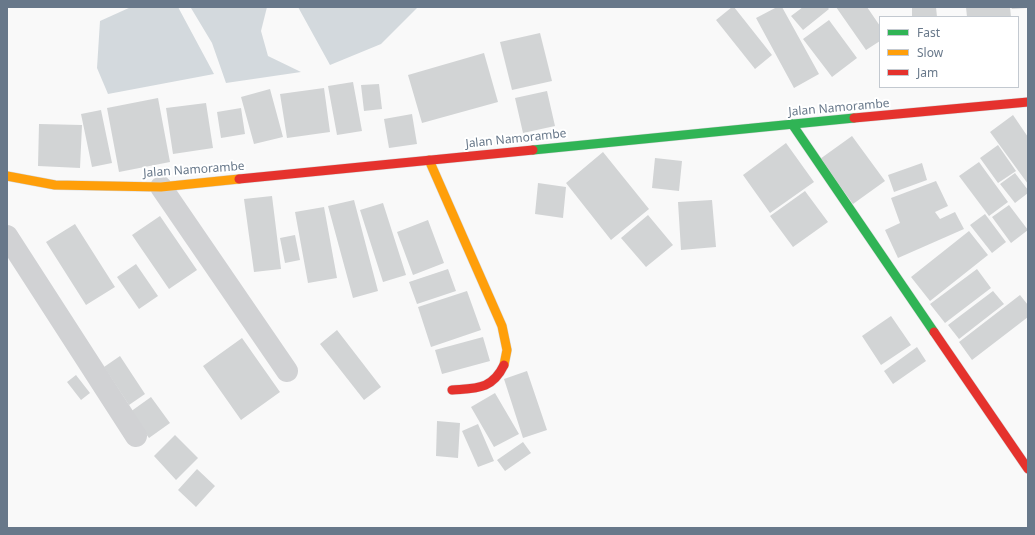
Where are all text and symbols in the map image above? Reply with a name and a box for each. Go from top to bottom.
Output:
legend [879,16,1019,88]
text: Fast [917,24,940,41]
text: Slow [917,44,943,61]
text: Jam [917,64,938,81]
street label: Jalan Namorambe [788,96,890,120]
street label: Jalan Namorambe [465,127,567,151]
street label: Jalan Namorambe [143,159,245,181]

